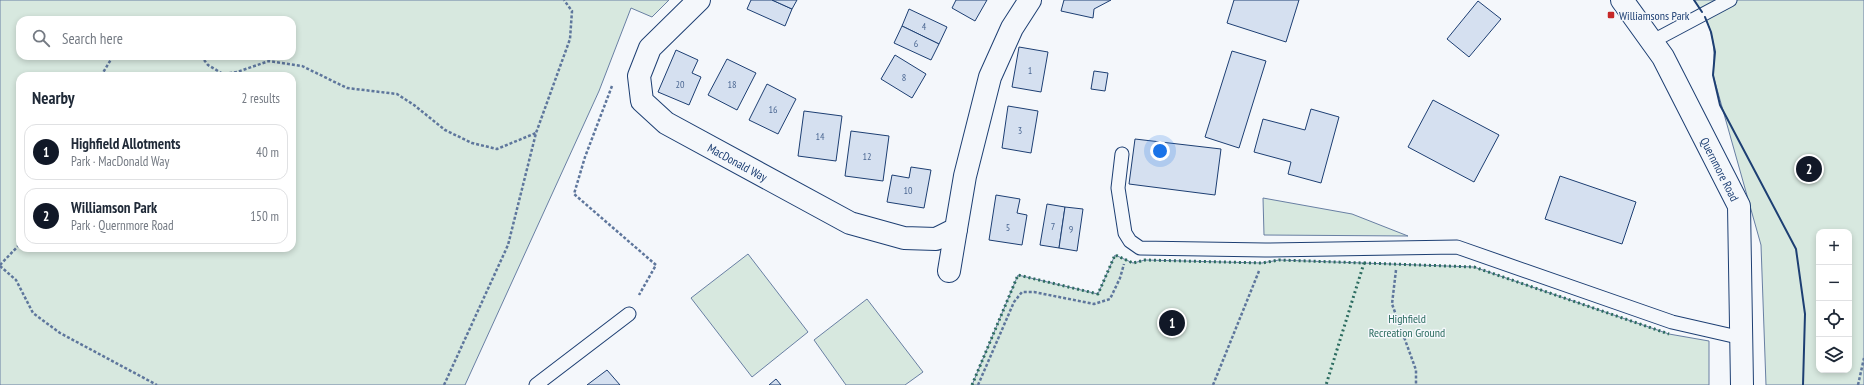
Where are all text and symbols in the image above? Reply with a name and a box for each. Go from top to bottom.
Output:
place label: Williamsons Park [1619,8,1690,23]
marker: Williamsons Park [1606,10,1616,20]
search box [16,16,296,60]
house number: 4 [922,20,927,33]
icon: search [30,27,52,49]
text: Search here [62,29,123,48]
house number: 6 [914,37,919,50]
house number: 1 [1028,64,1032,77]
house number: 8 [902,71,906,84]
house number: 20 [676,78,685,91]
house number: 18 [728,78,737,91]
text: Nearby [32,87,75,109]
text: 2 results [241,90,280,107]
house number: 16 [769,103,778,116]
house number: 3 [1018,124,1022,137]
house number: 14 [816,130,825,143]
text: Highfield Allotments [71,134,181,153]
street label: Quernmore Road [1698,135,1743,203]
street label: MacDonald Way [705,140,771,184]
your location [1150,141,1170,161]
text: 1 [43,144,49,161]
text: 40 m [256,144,279,161]
house number: 12 [863,150,872,163]
text: Park · MacDonald Way [71,153,169,170]
pin: 2 [1796,154,1822,184]
house number: 10 [904,184,913,197]
text: Williamson Park [71,198,157,217]
text: 2 [43,208,49,225]
text: 150 m [250,208,279,225]
text: Park · Quernmore Road [71,217,174,234]
house number: 7 [1051,220,1055,233]
house number: 5 [1006,221,1010,234]
house number: 9 [1069,223,1073,236]
map controls [1816,229,1852,373]
button: + [1816,229,1852,265]
button: − [1816,265,1852,301]
button: locate [1816,301,1852,337]
pin: 1 [1159,308,1185,338]
park label: Highfield Recreation Ground [1369,311,1445,340]
button: layers [1816,337,1852,373]

